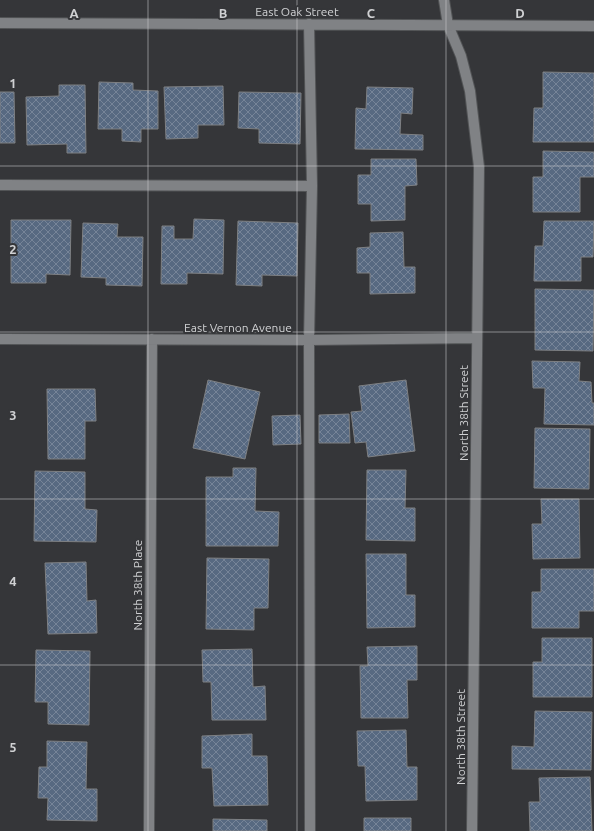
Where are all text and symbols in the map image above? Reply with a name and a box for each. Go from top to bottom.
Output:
street label: East Oak Street [255,5,339,18]
text: A [69,6,79,20]
text: B [219,6,228,20]
text: C [367,6,376,20]
text: D [515,6,525,20]
text: 1 [9,76,17,90]
text: 2 [9,242,17,256]
street label: East Vernon Avenue [184,321,292,334]
street label: North 38th Street [457,365,470,461]
text: 3 [9,408,17,422]
street label: North 38th Place [131,540,144,631]
text: 4 [9,574,17,588]
street label: North 38th Street [454,689,467,785]
text: 5 [9,740,17,754]

